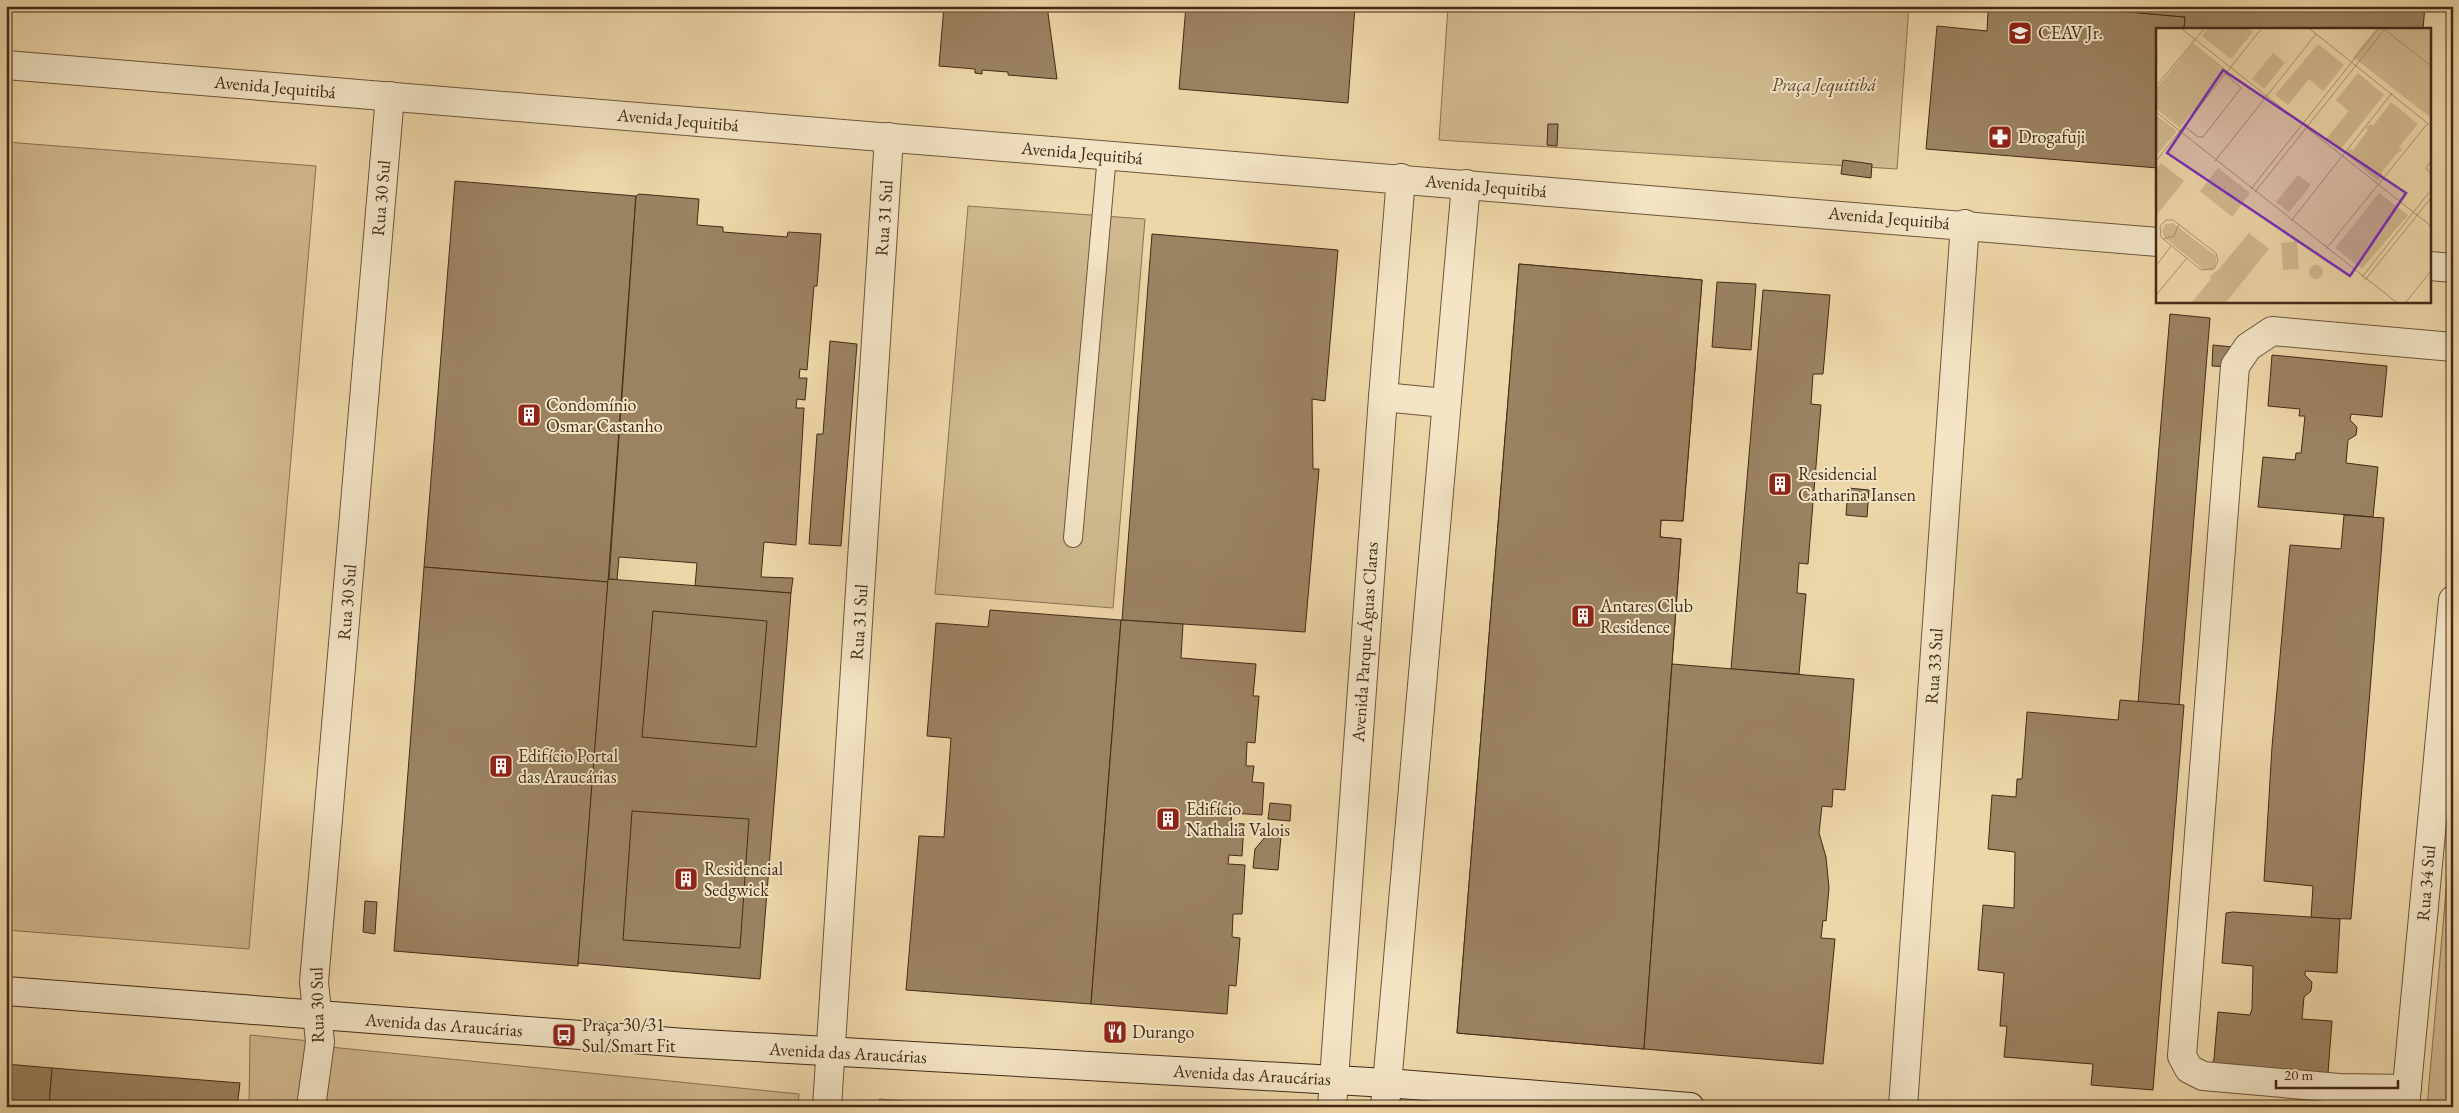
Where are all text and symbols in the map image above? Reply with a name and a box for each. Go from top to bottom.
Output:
school or university icon: CEAV Jr. [2007,20,2033,46]
place label: CEAV Jr. [2038,21,2103,44]
inset map [2156,28,2432,302]
street label: Avenida Jequitibá [212,70,338,103]
park label: Praça Jequitibá [1772,73,1876,98]
street label: Avenida Jequitibá [615,103,741,136]
pharmacy icon: Drogafuji [1987,124,2013,150]
place label: Drogafuji [2018,125,2086,148]
street label: Avenida Jequitibá [1019,136,1145,169]
street label: Rua 30 Sul [366,159,395,237]
street label: Avenida Jequitibá [1423,169,1549,202]
street label: Rua 31 Sul [869,179,898,257]
street label: Avenida Jequitibá [1826,201,1952,234]
place label: Condomínio Osmar Castanho [546,393,663,437]
building icon: Condomínio Osmar Castanho [516,402,542,428]
place label: Residencial Catharina Iansen [1798,462,1916,506]
building icon: Residencial Catharina Iansen [1767,471,1793,497]
street label: Avenida Parque Águas Claras [1346,541,1383,744]
street label: Rua 30 Sul [332,563,361,641]
street label: Rua 31 Sul [844,583,873,661]
place label: Antares Club Residence [1599,594,1693,638]
building icon: Antares Club Residence [1570,603,1596,629]
street label: Rua 33 Sul [1919,627,1948,705]
place label: Edifício Portal das Araucárias [518,744,618,788]
building icon: Edifício Portal das Araucárias [488,753,514,779]
place label: Edifício Nathalia Valois [1186,797,1290,841]
building icon: Edifício Nathalia Valois [1155,806,1181,832]
street label: Rua 34 Sul [2411,844,2440,922]
place label: Residencial Sedgwick [704,857,783,901]
building icon: Residencial Sedgwick [673,866,699,892]
street label: Rua 30 Sul [304,967,329,1043]
street label: Avenida das Araucárias [363,1007,524,1041]
place label: Praça 30/31 Sul/Smart Fit [582,1013,676,1057]
restaurant icon: Durango [1102,1019,1128,1045]
place label: Durango [1132,1020,1195,1043]
bus stop icon: Praça 30/31 Sul/Smart Fit [551,1022,577,1048]
street label: Avenida das Araucárias [768,1037,928,1068]
scale bar [2276,1058,2399,1090]
street label: Avenida das Araucárias [1172,1059,1332,1090]
text: 20 m [2284,1065,2313,1084]

